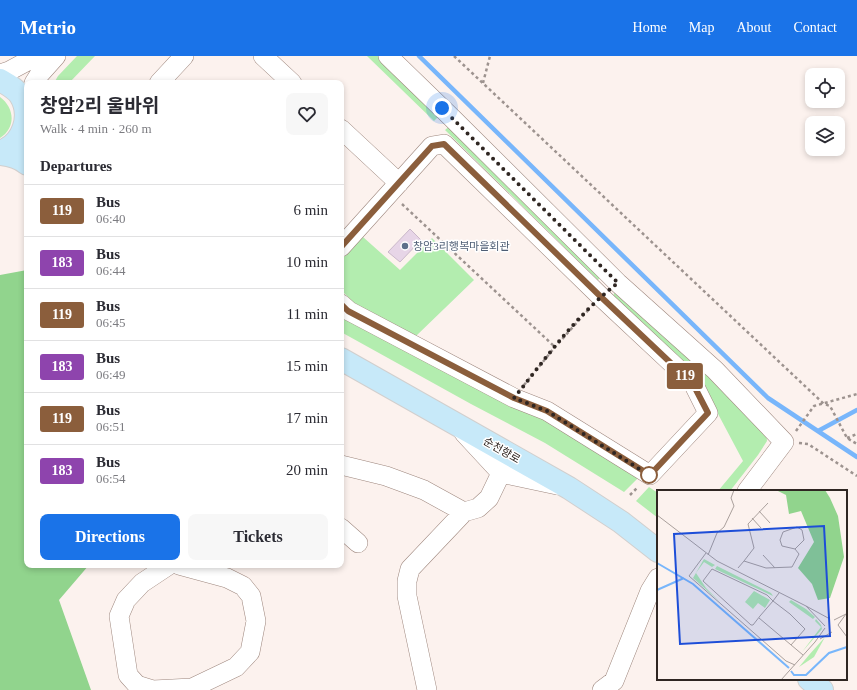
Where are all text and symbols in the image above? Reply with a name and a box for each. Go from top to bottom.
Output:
text: Metrio [20,17,76,38]
text: Home [633,20,667,35]
text: Map [689,20,714,35]
text: About [736,20,771,35]
text: Contact [793,20,837,35]
map controls [805,68,845,156]
button: locate [805,68,845,108]
button: heart [286,93,328,135]
text: 창암2리 울바위 [40,95,159,116]
your location [432,98,452,118]
button: layers [805,116,845,156]
text: Walk · 4 min · 260 m [40,121,152,136]
text: Departures [40,158,112,174]
text: Bus [96,194,120,210]
text: 6 min [293,202,328,218]
text: 119 [52,203,72,218]
text: 06:40 [96,211,126,226]
place label: 창암3리행복마을회관 [413,240,510,252]
marker: 창암3리행복마을회관 [400,241,410,251]
text: Bus [96,246,120,262]
text: 10 min [286,254,328,270]
text: 183 [52,255,73,270]
text: 06:44 [96,263,126,278]
text: Bus [96,298,120,314]
text: 11 min [286,306,328,322]
text: 119 [52,307,72,322]
text: 06:45 [96,315,126,330]
text: Bus [96,350,120,366]
text: 15 min [286,358,328,374]
text: 183 [52,359,73,374]
line badge: 119 [662,363,708,389]
text: 06:49 [96,367,126,382]
text: 119 [675,368,695,383]
text: Bus [96,402,120,418]
text: 17 min [286,410,328,426]
text: 119 [52,411,72,426]
text: 06:51 [96,419,126,434]
street label: 순천향로 [481,435,523,465]
text: Bus [96,454,120,470]
text: 20 min [286,462,328,478]
text: 183 [52,463,73,478]
unlabelled marker [640,466,658,484]
text: 06:54 [96,471,126,486]
inset map [657,490,847,680]
button: Directions [40,514,180,560]
button: Tickets [188,514,328,560]

